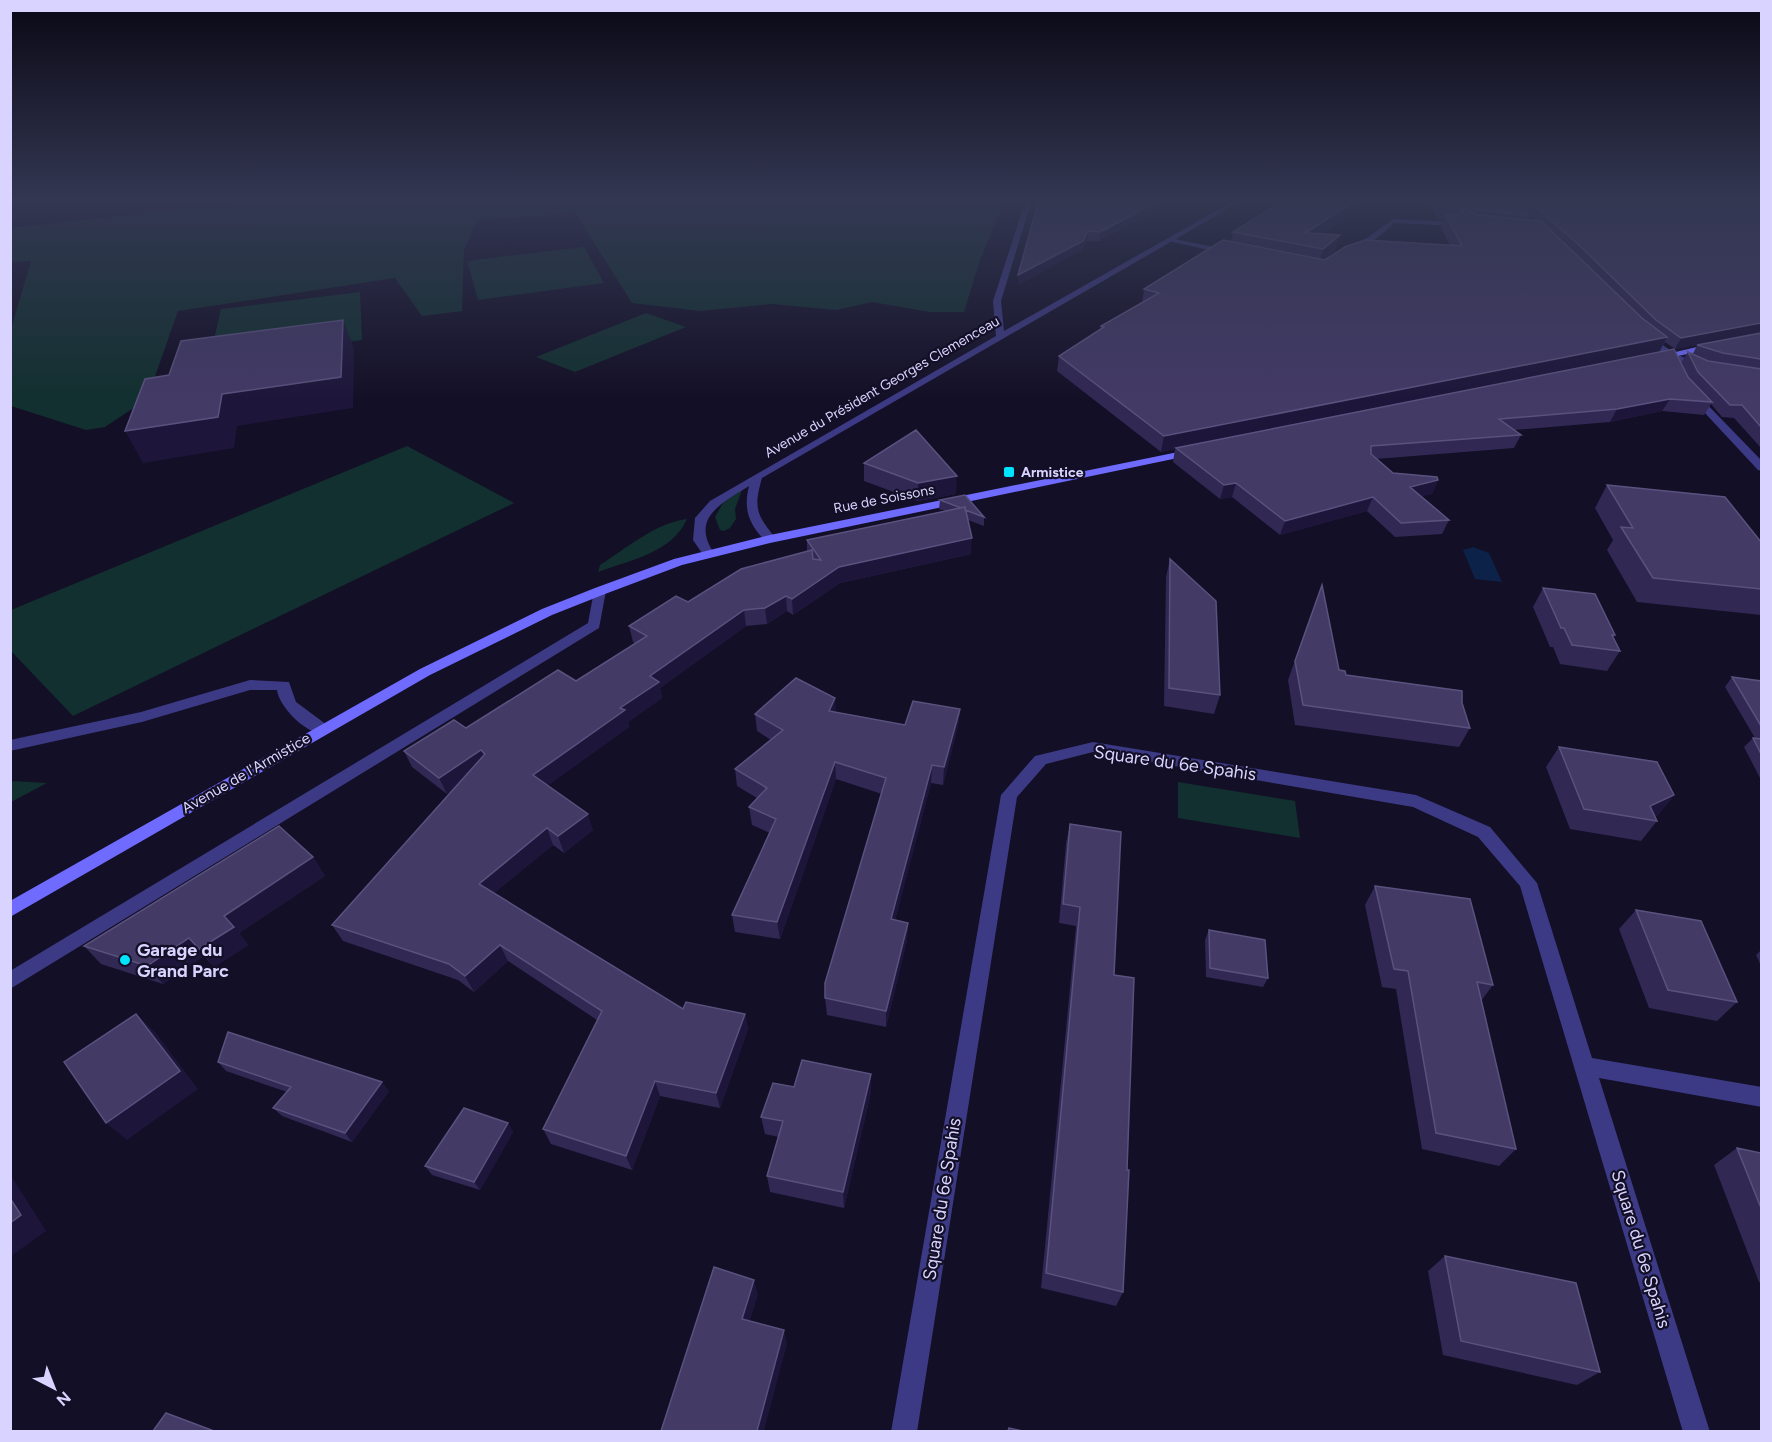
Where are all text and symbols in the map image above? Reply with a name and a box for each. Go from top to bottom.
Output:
street label: Avenue du Président Georges Clemenceau [762,313,1002,461]
place label: Armistice [1021,464,1084,481]
marker: Armistice [1002,465,1016,479]
street label: Rue de Soissons [832,481,936,517]
street label: Avenue de l'Armistice [179,729,313,817]
street label: Square du 6e Spahis [1092,741,1258,785]
place label: Garage du Grand Parc [137,939,229,982]
marker: Garage du Grand Parc [118,953,132,967]
street label: Square du 6e Spahis [918,1116,966,1282]
street label: Square du 6e Spahis [1607,1167,1675,1331]
north arrow [24,1358,84,1418]
text: N [53,1388,75,1410]

